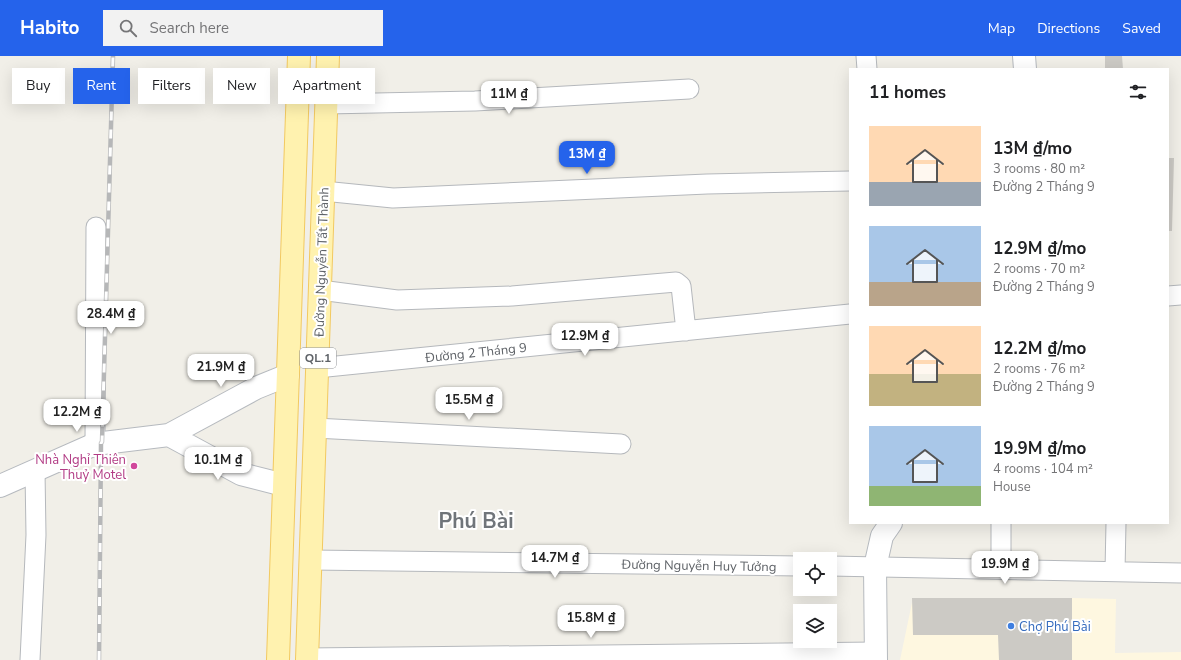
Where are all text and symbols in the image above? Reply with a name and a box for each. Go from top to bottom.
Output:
search box [103,10,383,46]
text: Habito [20,15,79,41]
icon: search [117,17,139,39]
text: Search here [149,18,229,38]
text: Map [988,19,1015,38]
text: Directions [1037,19,1100,38]
text: Saved [1122,19,1161,38]
chip: Buy [12,68,65,104]
chip: Rent [73,68,130,104]
chip: Filters [138,68,205,104]
chip: New [213,68,270,104]
chip: Apartment [278,68,375,104]
pin: 11M ₫ [481,81,537,115]
text: 11 homes [869,81,946,104]
icon: filters [1127,81,1149,103]
text: 11M ₫ [490,85,528,103]
text: 13M ₫/mo [993,137,1072,160]
pin: 13M ₫ [559,141,615,175]
icon: home [901,142,949,190]
text: 13M ₫ [568,145,606,163]
text: 3 rooms · 80 m² [993,160,1085,178]
text: Đường 2 Tháng 9 [993,178,1095,196]
street label: Đường Nguyễn Tất Thành [310,187,334,338]
text: 12.9M ₫/mo [993,237,1086,260]
icon: home [901,242,949,290]
text: 2 rooms · 70 m² [993,260,1085,278]
text: Đường 2 Tháng 9 [993,278,1095,296]
pin: 28.4M ₫ [74,301,148,335]
text: 28.4M ₫ [86,305,136,323]
pin: 12.9M ₫ [548,323,622,357]
text: 12.9M ₫ [560,327,610,345]
text: 12.2M ₫/mo [993,337,1086,360]
street label: Đường 2 Tháng 9 [423,339,528,367]
icon: home [901,342,949,390]
road number: QL.1 [300,348,336,368]
pin: 21.9M ₫ [184,354,258,388]
text: 21.9M ₫ [196,358,246,376]
text: 2 rooms · 76 m² [993,360,1085,378]
text: Đường 2 Tháng 9 [993,378,1095,396]
pin: 15.5M ₫ [432,387,506,421]
text: 15.5M ₫ [444,391,494,409]
pin: 12.2M ₫ [40,399,114,433]
text: 12.2M ₫ [52,403,102,421]
text: 19.9M ₫/mo [993,437,1086,460]
icon: home [901,442,949,490]
pin: 10.1M ₫ [181,447,255,481]
place label: Nhà Nghỉ Thiên Thuỷ Motel [35,451,126,484]
text: 10.1M ₫ [193,451,243,469]
text: 4 rooms · 104 m² [993,460,1093,478]
marker: Nhà Nghỉ Thiên Thuỷ Motel [129,461,139,471]
text: House [993,478,1031,496]
district label: Phú Bài [438,507,514,535]
pin: 14.7M ₫ [518,545,592,579]
text: 14.7M ₫ [530,549,580,567]
pin: 19.9M ₫ [968,551,1042,585]
map controls [793,552,837,648]
button: locate [793,552,837,596]
text: 19.9M ₫ [980,555,1030,573]
street label: Đường Nguyễn Huy Tưởng [620,556,777,576]
button: layers [793,604,837,648]
pin: 15.8M ₫ [554,605,628,639]
text: 15.8M ₫ [566,609,616,627]
place label: Chợ Phú Bài [1019,618,1091,636]
marker: Chợ Phú Bài [1006,621,1016,631]

